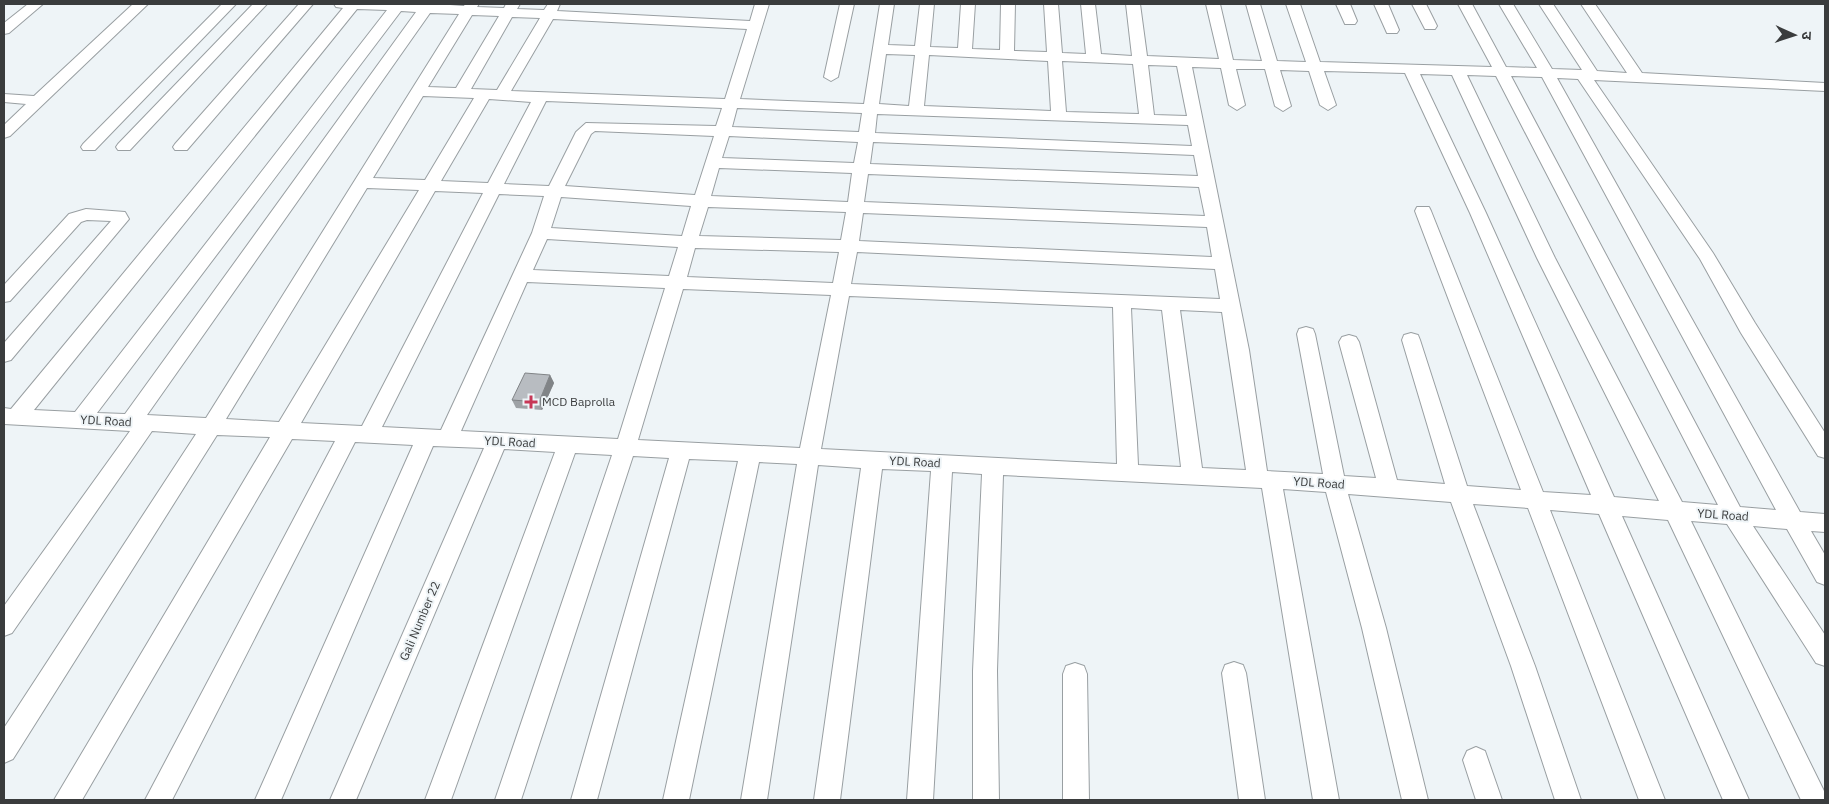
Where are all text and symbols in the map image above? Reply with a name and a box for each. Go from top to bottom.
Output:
north arrow [1769,10,1819,60]
text: उ [1798,31,1816,41]
place label: MCD Baprolla [542,394,616,409]
marker: MCD Baprolla [524,395,538,409]
street label: YDL Road [80,412,132,429]
street label: YDL Road [484,433,536,450]
street label: YDL Road [889,453,941,470]
street label: YDL Road [1293,473,1345,492]
street label: YDL Road [1697,505,1749,524]
street label: Gali Number 22 [396,579,443,663]

